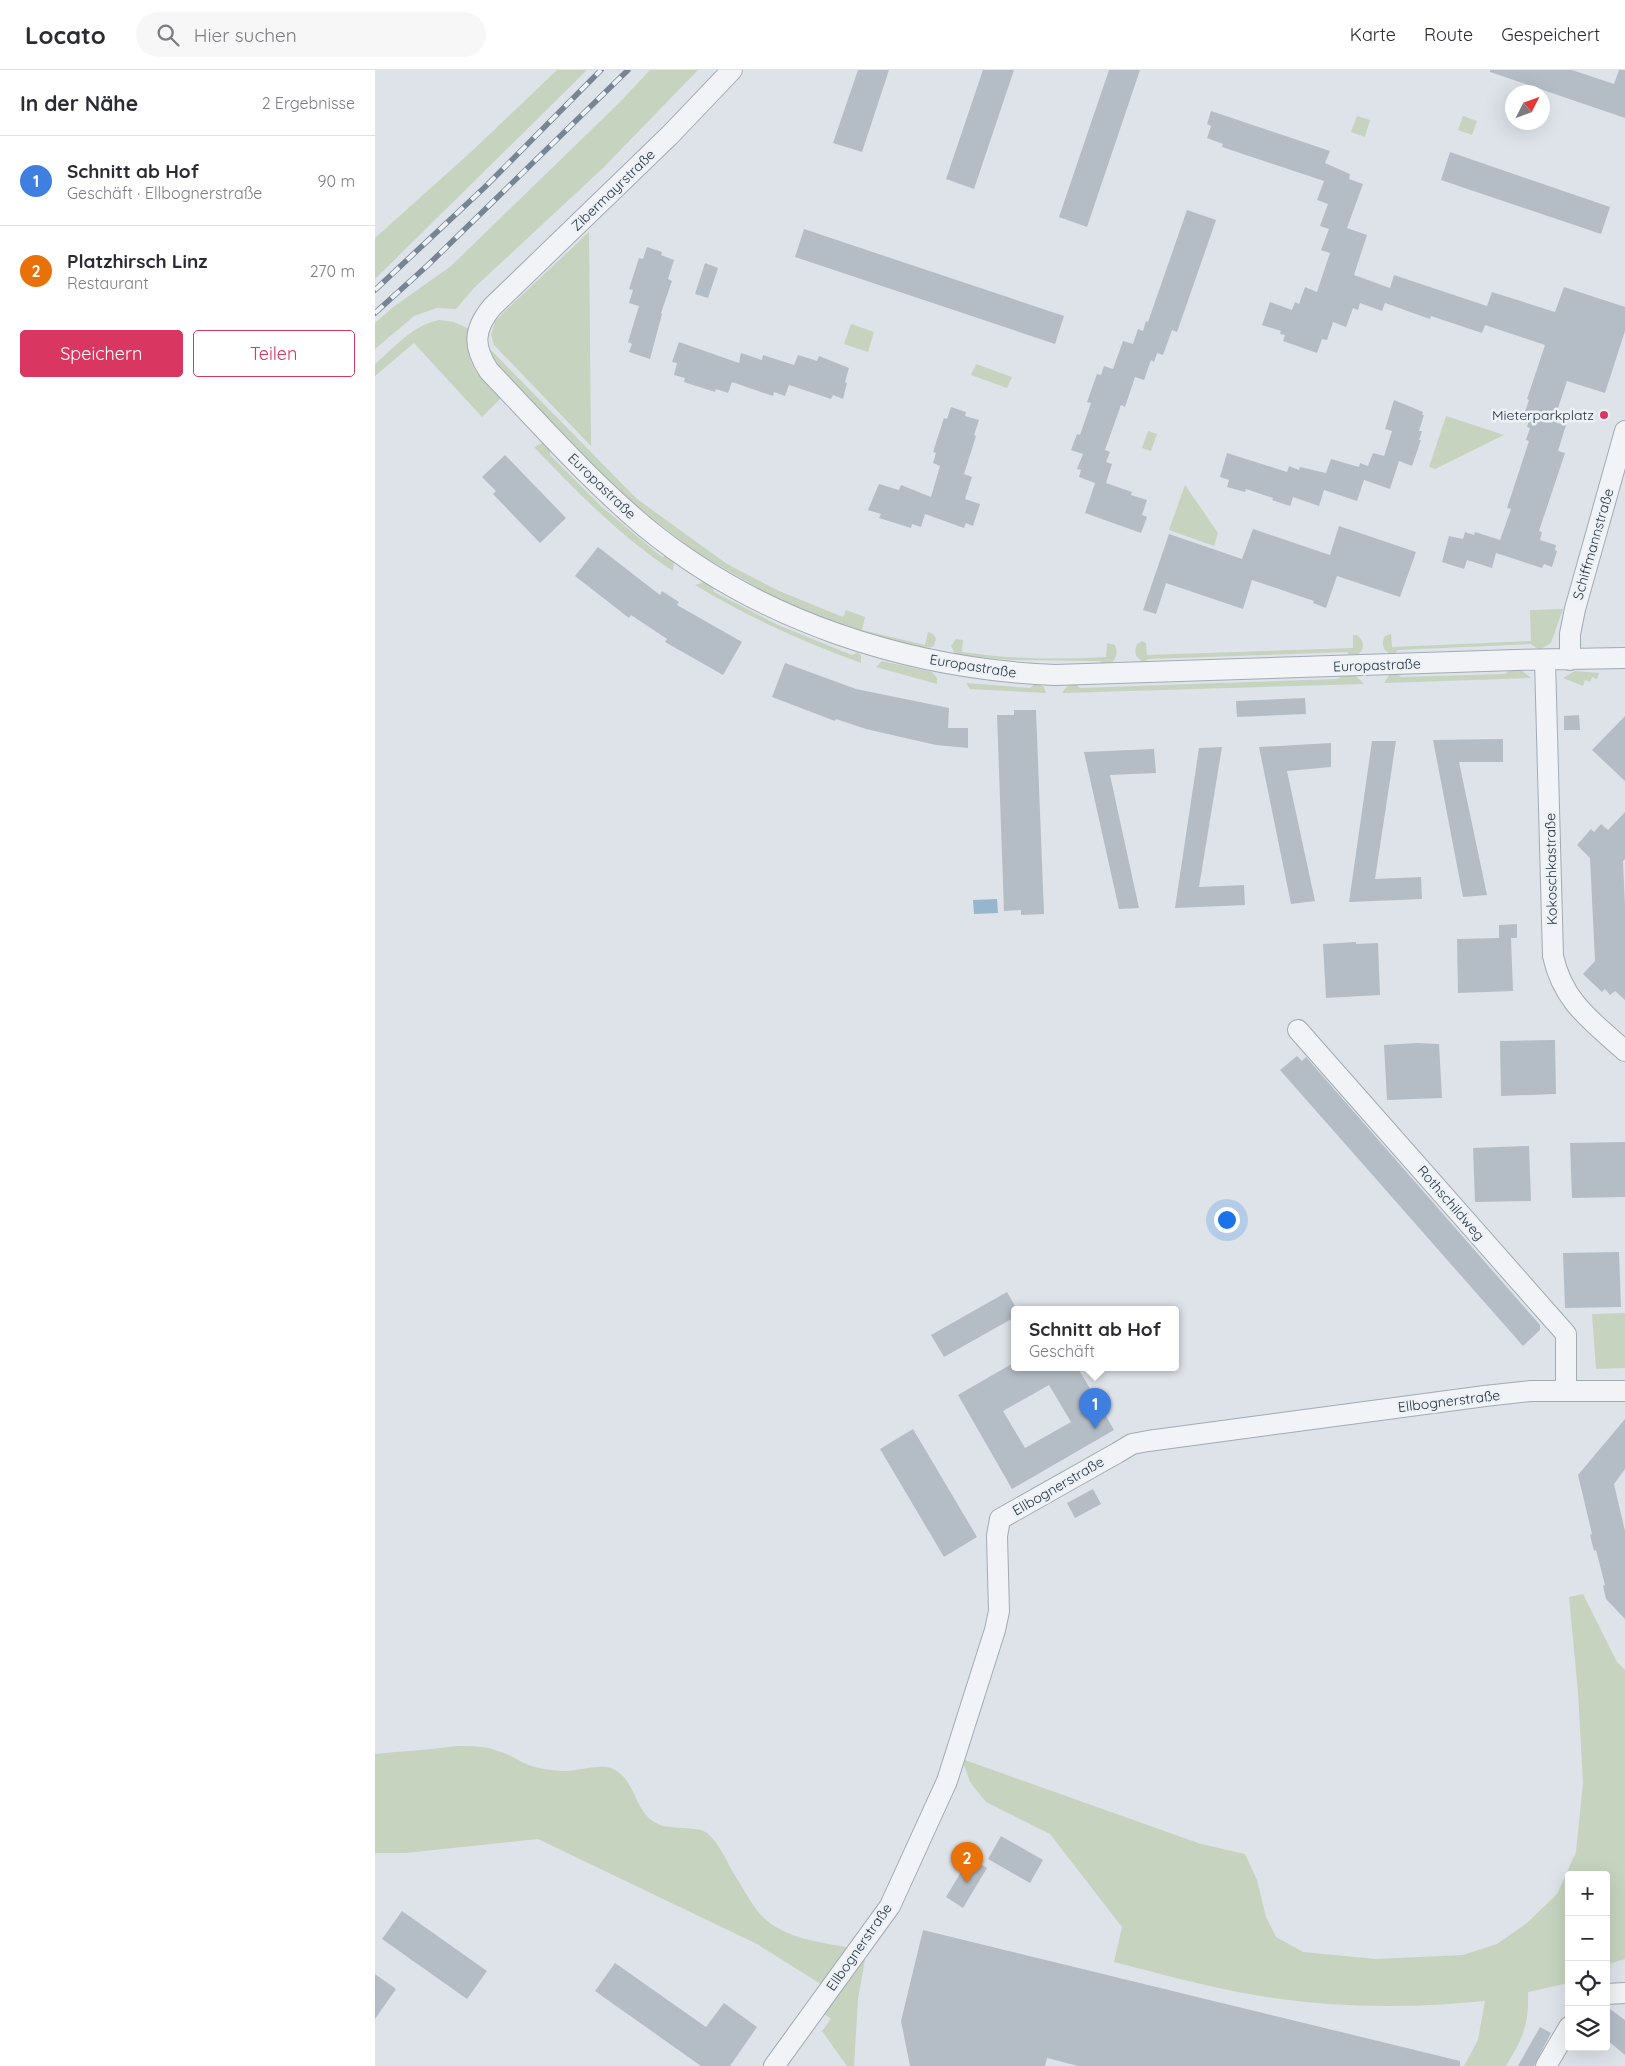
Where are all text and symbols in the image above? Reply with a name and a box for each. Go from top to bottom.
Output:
search box [136,12,486,57]
text: Locato [25,20,106,50]
icon: search [154,21,182,49]
text: Hier suchen [194,23,297,47]
text: Karte [1350,23,1396,46]
text: Route [1424,23,1473,46]
text: Gespeichert [1501,23,1600,46]
north arrow [1505,85,1550,130]
text: In der Nähe [20,90,138,116]
text: 2 Ergebnisse [262,93,355,113]
street label: Zibermayrstraße [567,145,659,235]
text: Schnitt ab Hof [67,159,199,183]
text: 1 [33,171,39,191]
text: 90 m [318,171,355,191]
text: Geschäft · Ellbognerstraße [67,183,262,203]
text: Platzhirsch Linz [67,249,208,273]
text: 2 [31,261,41,281]
text: 270 m [310,261,355,281]
text: Restaurant [67,273,149,293]
button: Speichern [20,330,183,377]
button: Teilen [193,330,355,377]
place label: Mieterparkplatz [1492,406,1594,424]
marker: Mieterparkplatz [1598,409,1610,421]
street label: Europastraße [564,449,640,523]
street label: Schiffmannstraße [1568,486,1618,602]
street label: Europastraße [928,650,1018,682]
street label: Europastraße [1333,654,1421,676]
street label: Kokoschkastraße [1541,813,1561,925]
street label: Rothschildweg [1413,1162,1489,1244]
your location [1214,1207,1240,1233]
popup [1011,1306,1179,1371]
text: Schnitt ab Hof [1029,1317,1161,1341]
text: Geschäft [1029,1341,1095,1361]
street label: Ellbognerstraße [1397,1386,1501,1416]
pin: 1 [1079,1388,1111,1429]
street label: Ellbognerstraße [1009,1452,1107,1520]
pin: 2 [951,1842,983,1883]
map controls [1565,1871,1610,2051]
button: + [1565,1871,1610,1916]
street label: Ellbognerstraße [822,1900,896,1994]
button: − [1565,1916,1610,1961]
button: locate [1565,1961,1610,2006]
button: layers [1565,2006,1610,2051]

